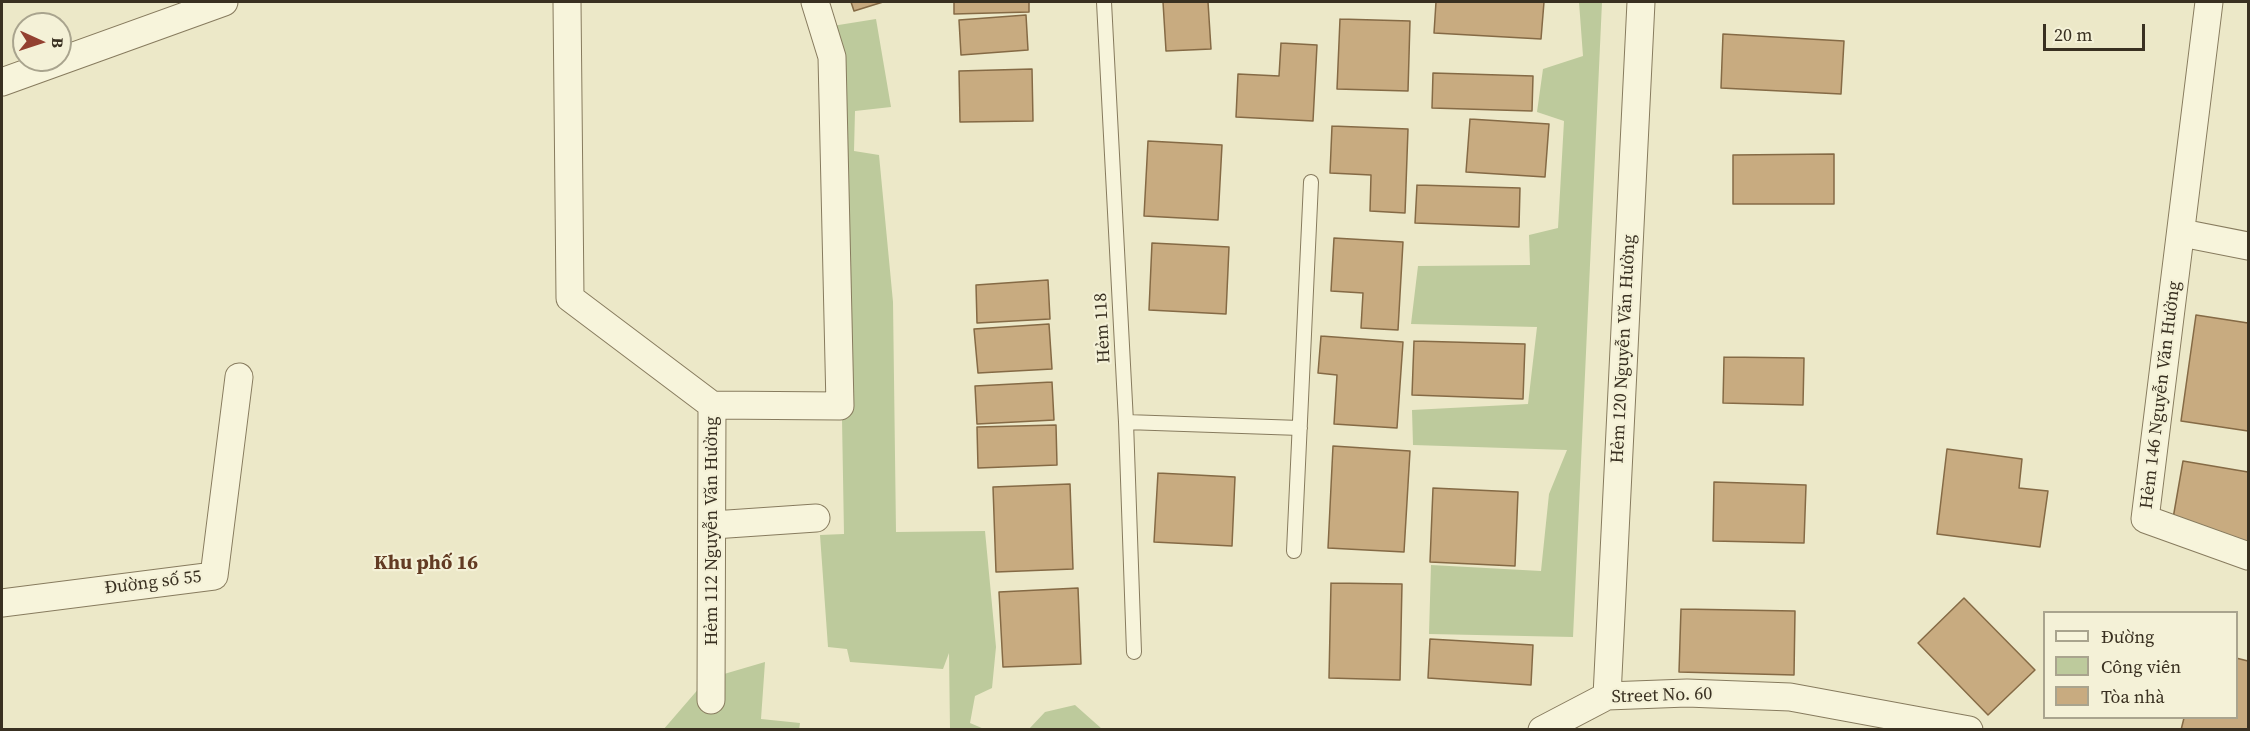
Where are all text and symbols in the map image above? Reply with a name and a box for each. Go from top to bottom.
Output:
north arrow [12,12,72,72]
scale bar [2046,12,2148,50]
text: 20 m [2054,22,2092,47]
text: B [47,37,69,49]
street label: Hẻm 120 Nguyễn Văn Hưởng [1607,234,1641,464]
street label: Hẻm 146 Nguyễn Văn Hưởng [2136,280,2186,510]
street label: Hẻm 118 [1090,292,1116,364]
street label: Hẻm 112 Nguyễn Văn Hưởng [701,416,723,646]
district label: Khu phố 16 [374,552,478,576]
street label: Đường số 55 [103,566,203,600]
legend [2043,611,2238,719]
text: Đường [2101,624,2154,649]
text: Công viên [2101,654,2181,679]
street label: Street No. 60 [1611,683,1713,709]
text: Tòa nhà [2101,684,2165,709]

